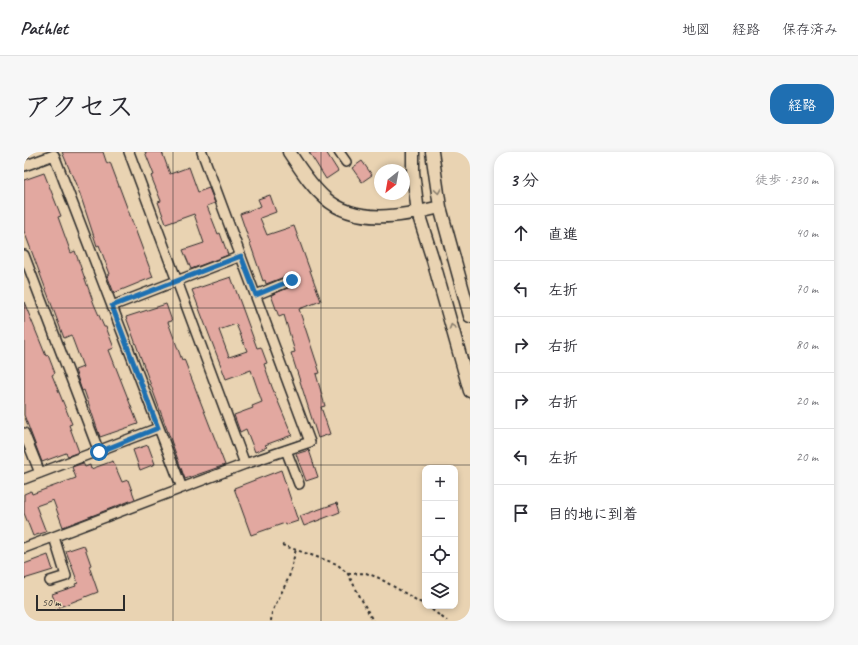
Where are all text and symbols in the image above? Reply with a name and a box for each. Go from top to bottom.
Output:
text: Pathlet [20,16,68,40]
text: 地図 [682,21,710,38]
text: 経路 [732,21,760,38]
text: 保存済み [782,21,838,38]
button: 経路 [770,84,834,124]
text: アクセス [24,89,134,124]
north arrow [374,164,410,200]
text: 3 分 [510,170,539,191]
text: 徒歩 · 230 m [755,172,818,188]
one-way arrow [433,187,442,194]
icon: ahead [510,222,532,244]
text: 直進 [548,225,578,244]
text: 40 m [796,225,818,241]
route end [283,271,301,289]
icon: left [510,278,532,300]
text: 左折 [548,281,578,300]
text: 70 m [796,281,818,297]
one-way arrow [448,323,457,330]
icon: right [510,334,532,356]
text: 右折 [548,337,578,356]
text: 80 m [796,337,818,353]
icon: right [510,390,532,412]
text: 右折 [548,393,578,412]
text: 20 m [796,393,818,409]
route start [90,443,108,461]
icon: left [510,446,532,468]
text: 左折 [548,449,578,468]
text: 20 m [796,449,818,465]
map controls [422,465,458,609]
button: + [422,465,458,501]
button: − [422,501,458,537]
icon: arrive [510,502,532,524]
text: 目的地に到着 [548,505,638,524]
button: locate [422,537,458,573]
button: layers [422,573,458,609]
scale bar [36,593,125,612]
text: 50 m [42,595,61,609]

